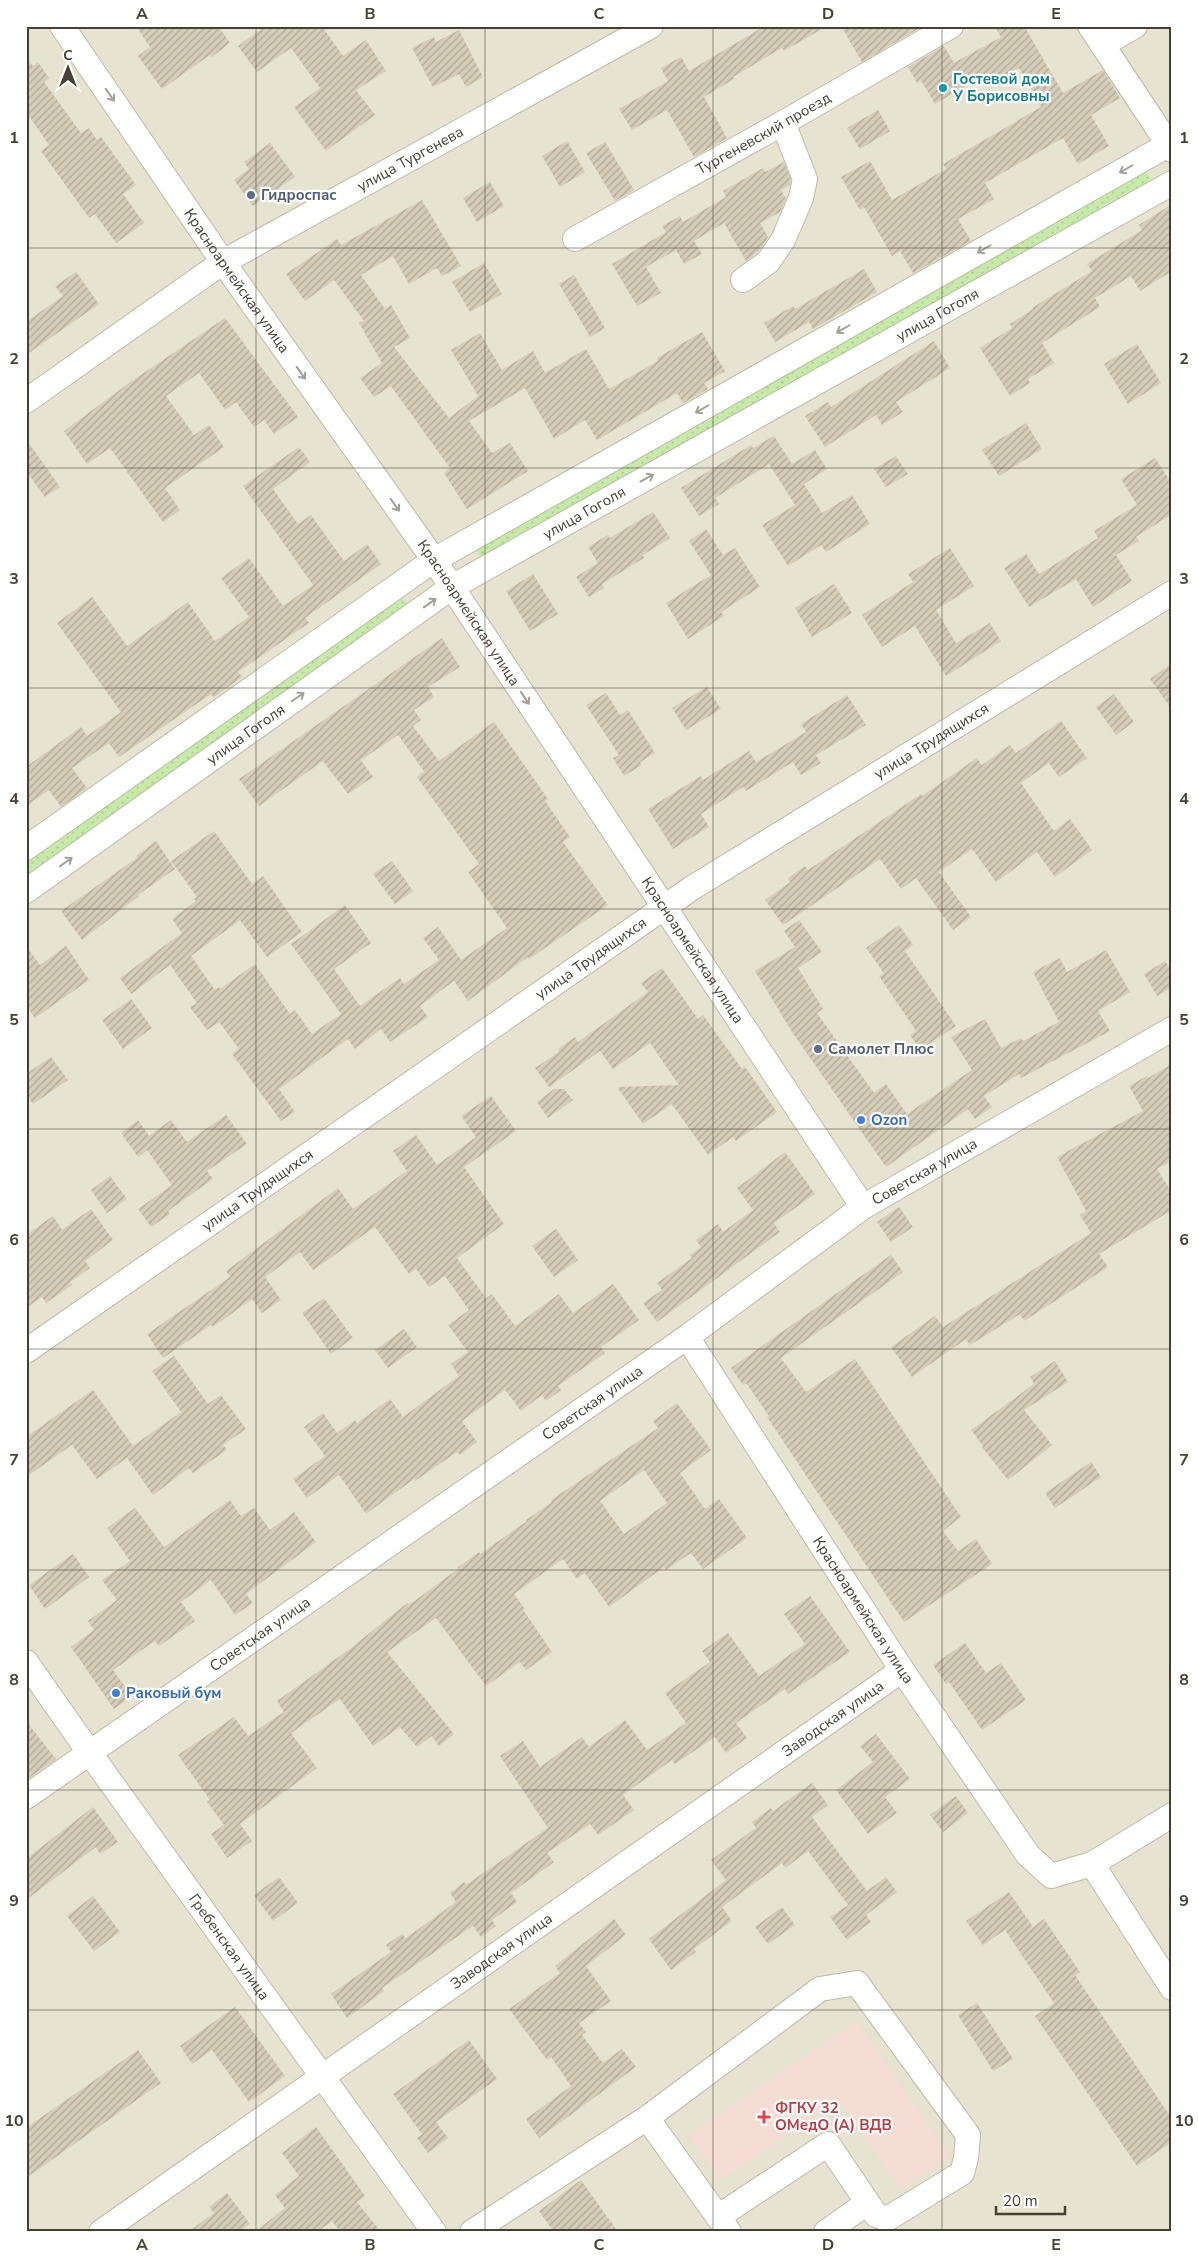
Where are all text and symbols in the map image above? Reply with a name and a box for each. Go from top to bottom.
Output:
text: A [136,3,148,25]
text: B [364,3,376,25]
text: C [594,3,605,25]
text: D [822,3,834,25]
text: E [1051,3,1061,25]
north arrow [42,42,92,92]
text: С [63,46,73,65]
place label: Гостевой дом У Борисовны [952,69,1050,106]
marker: Гостевой дом У Борисовны [937,82,949,94]
street label: Тургеневский проезд [692,87,835,179]
one-way arrow [105,88,115,102]
street label: улица Тургенева [354,121,467,196]
text: 1 [9,127,19,149]
text: 1 [1179,127,1189,149]
one-way arrow [1118,164,1133,174]
place label: Гидроспас [261,185,337,205]
marker: Гидроспас [245,189,257,201]
street label: Красноармейская улица [179,205,294,357]
one-way arrow [977,244,992,254]
street label: улица Гоголя [892,283,983,346]
one-way arrow [836,325,851,334]
text: 2 [9,348,19,370]
text: 2 [1179,348,1189,370]
one-way arrow [296,366,306,380]
one-way arrow [694,404,709,414]
one-way arrow [639,473,654,482]
street label: улица Гоголя [539,482,629,544]
one-way arrow [390,498,400,512]
street label: Красноармейская улица [413,536,525,690]
text: 3 [9,568,19,590]
text: 3 [1179,568,1189,590]
one-way arrow [423,598,437,608]
one-way arrow [520,691,530,705]
one-way arrow [291,692,305,702]
street label: улица Трудящихся [870,698,992,784]
street label: улица Гоголя [202,699,289,769]
text: 4 [9,788,19,810]
text: 4 [1179,788,1189,810]
one-way arrow [59,857,73,867]
street label: Красноармейская улица [637,873,749,1027]
street label: улица Трудящихся [531,913,651,1004]
text: 5 [9,1009,19,1031]
text: 5 [1179,1009,1189,1031]
place label: Самолет Плюс [828,1039,934,1059]
marker: Самолет Плюс [812,1043,824,1055]
place label: Ozon [871,1110,907,1130]
marker: Ozon [855,1114,867,1126]
street label: Советская улица [868,1133,981,1210]
street label: улица Трудящихся [198,1144,317,1236]
text: 6 [9,1229,19,1251]
text: 6 [1179,1229,1189,1251]
street label: Советская улица [538,1361,647,1445]
text: 7 [9,1449,19,1471]
text: 7 [1179,1449,1189,1471]
street label: Красноармейская улица [808,1532,918,1688]
street label: Советская улица [206,1592,314,1676]
text: 8 [9,1669,19,1691]
text: 8 [1179,1669,1189,1691]
street label: Заводская улица [778,1676,888,1761]
place label: Раковый бум [126,1683,222,1703]
marker: Раковый бум [110,1687,122,1699]
text: 9 [9,1890,19,1912]
street label: Гребенская улица [184,1890,274,2004]
text: 9 [1179,1890,1189,1912]
street label: Заводская улица [446,1908,556,1994]
place label: ФГКУ 32 ОМедО (А) ВДВ [775,2098,892,2135]
text: 10 [4,2110,24,2132]
marker: ФГКУ 32 ОМедО (А) ВДВ [757,2110,771,2124]
text: 10 [1174,2110,1194,2132]
scale bar [996,2183,1064,2215]
text: 20 m [1003,2191,1038,2211]
text: A [136,2234,148,2256]
text: B [364,2234,376,2256]
text: C [594,2234,605,2256]
text: D [822,2234,834,2256]
text: E [1051,2234,1061,2256]

